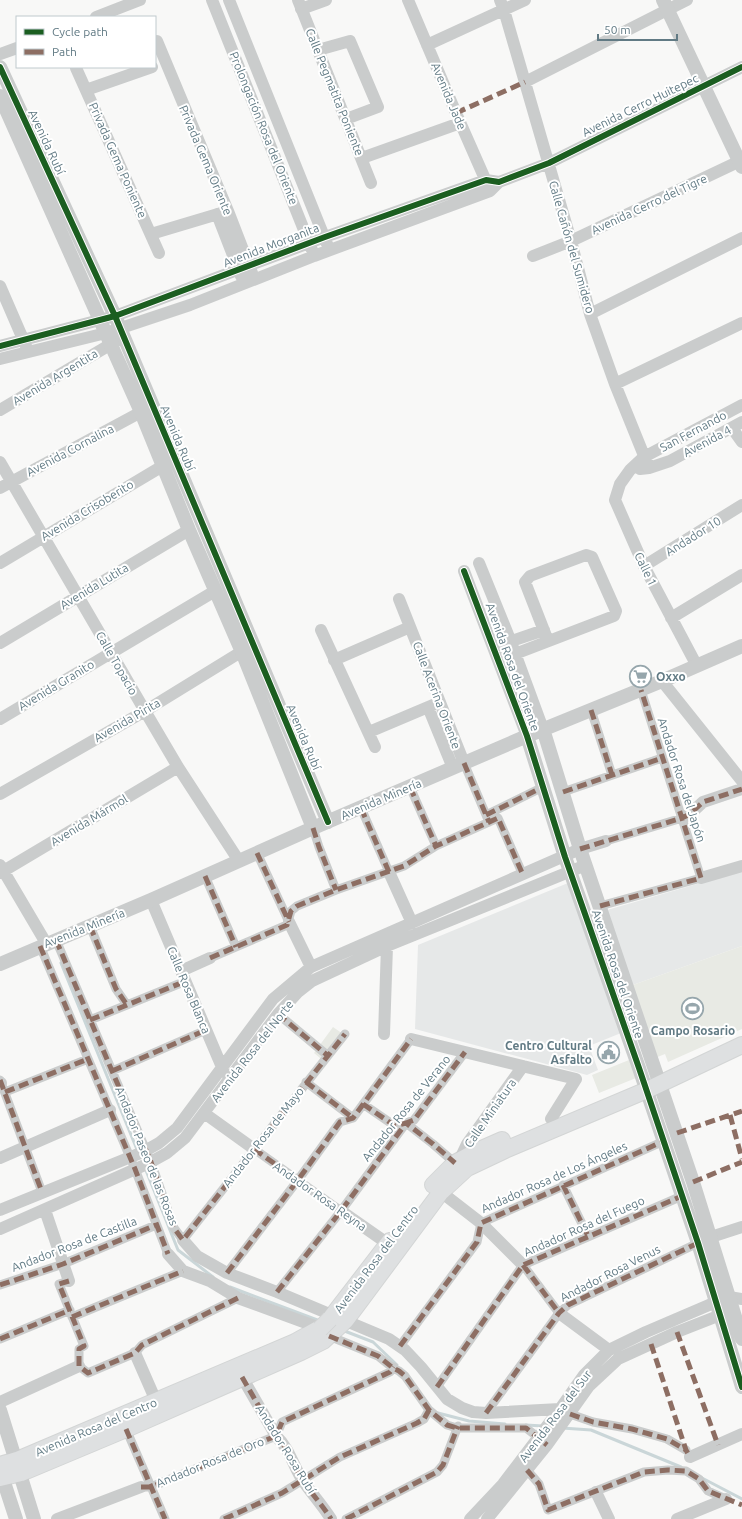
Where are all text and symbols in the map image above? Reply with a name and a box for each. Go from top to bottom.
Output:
legend [16,16,156,68]
scale bar [598,16,677,42]
text: 50 m [604,23,631,36]
text: Cycle path [52,25,108,38]
street label: Calle Pegmatita Poniente [303,26,367,158]
text: Path [52,45,77,58]
street label: Prolongación Rosa del Oriente [227,50,301,206]
street label: Avenida Jade [429,61,469,131]
street label: Avenida Cerro Huitepec [580,71,700,139]
street label: Privada Gema Poniente [87,100,149,220]
street label: Privada Gema Oriente [177,103,235,217]
street label: Avenida Rubí [26,107,68,177]
street label: Avenida Cerro del Tigre [589,171,709,237]
street label: Calle Cañón del Sumidero [547,179,597,315]
street label: Avenida Morganita [221,221,321,269]
street label: Avenida Argentita [10,346,100,408]
street label: Avenida Rubí [158,403,198,474]
street label: San Fernando [658,408,728,454]
street label: Avenida Cornalina [24,422,116,478]
street label: Avenida 4 [681,423,733,459]
street label: Avenida Crisoberito [38,477,136,543]
street label: Andador 10 [663,514,723,558]
street label: Calle 1 [632,550,660,588]
street label: Avenida Lutita [58,561,130,611]
street label: Avenida Rosa del Oriente [484,601,542,733]
street label: Calle Topacio [94,629,140,697]
street label: Calle Acerina Oriente [411,639,463,751]
street label: Avenida Granito [16,657,96,713]
supermarket icon: Oxxo [627,663,653,689]
place label: Oxxo [656,670,686,683]
street label: Avenida Pirita [92,696,162,744]
street label: Avenida Rubí [284,702,324,773]
street label: Andador Rosa del Japón [656,716,708,844]
street label: Avenida Minería [339,776,423,822]
street label: Avenida Mármol [48,792,130,848]
street label: Avenida Minería [42,906,126,950]
street label: Avenida Rosa del Oriente [590,908,646,1040]
street label: Calle Rosa Blanca [165,945,213,1035]
sports icon: Campo Rosario [680,996,706,1022]
street label: Avenida Rosa del Norte [208,998,296,1104]
place label: Campo Rosario [651,1024,735,1037]
place label: Centro Cultural Asfalto [505,1039,592,1066]
public building icon: Centro Cultural Asfalto [595,1039,621,1065]
street label: Andador Rosa de Verano [359,1052,453,1164]
street label: Calle Miniatura [462,1076,518,1150]
street label: Andador Rosa de Mayo [220,1084,306,1190]
street label: Andador Paseo de las Rosas [113,1085,181,1227]
street label: Andador Rosa de Los Ángeles [479,1139,629,1215]
street label: Andador Rosa Reyna [271,1159,369,1233]
street label: Andador Rosa del Fuego [522,1193,646,1259]
street label: Avenida Rosa del Centro [331,1203,421,1315]
street label: Andador Rosa de Castilla [10,1214,138,1274]
street label: Andador Rosa Venus [558,1242,662,1304]
street label: Avenida Rosa del Sur [516,1367,594,1464]
street label: Avenida Rosa del Centro [33,1395,159,1459]
street label: Andador Rosa Rubí [253,1402,319,1497]
street label: Andador Rosa de Oro [154,1434,266,1490]

